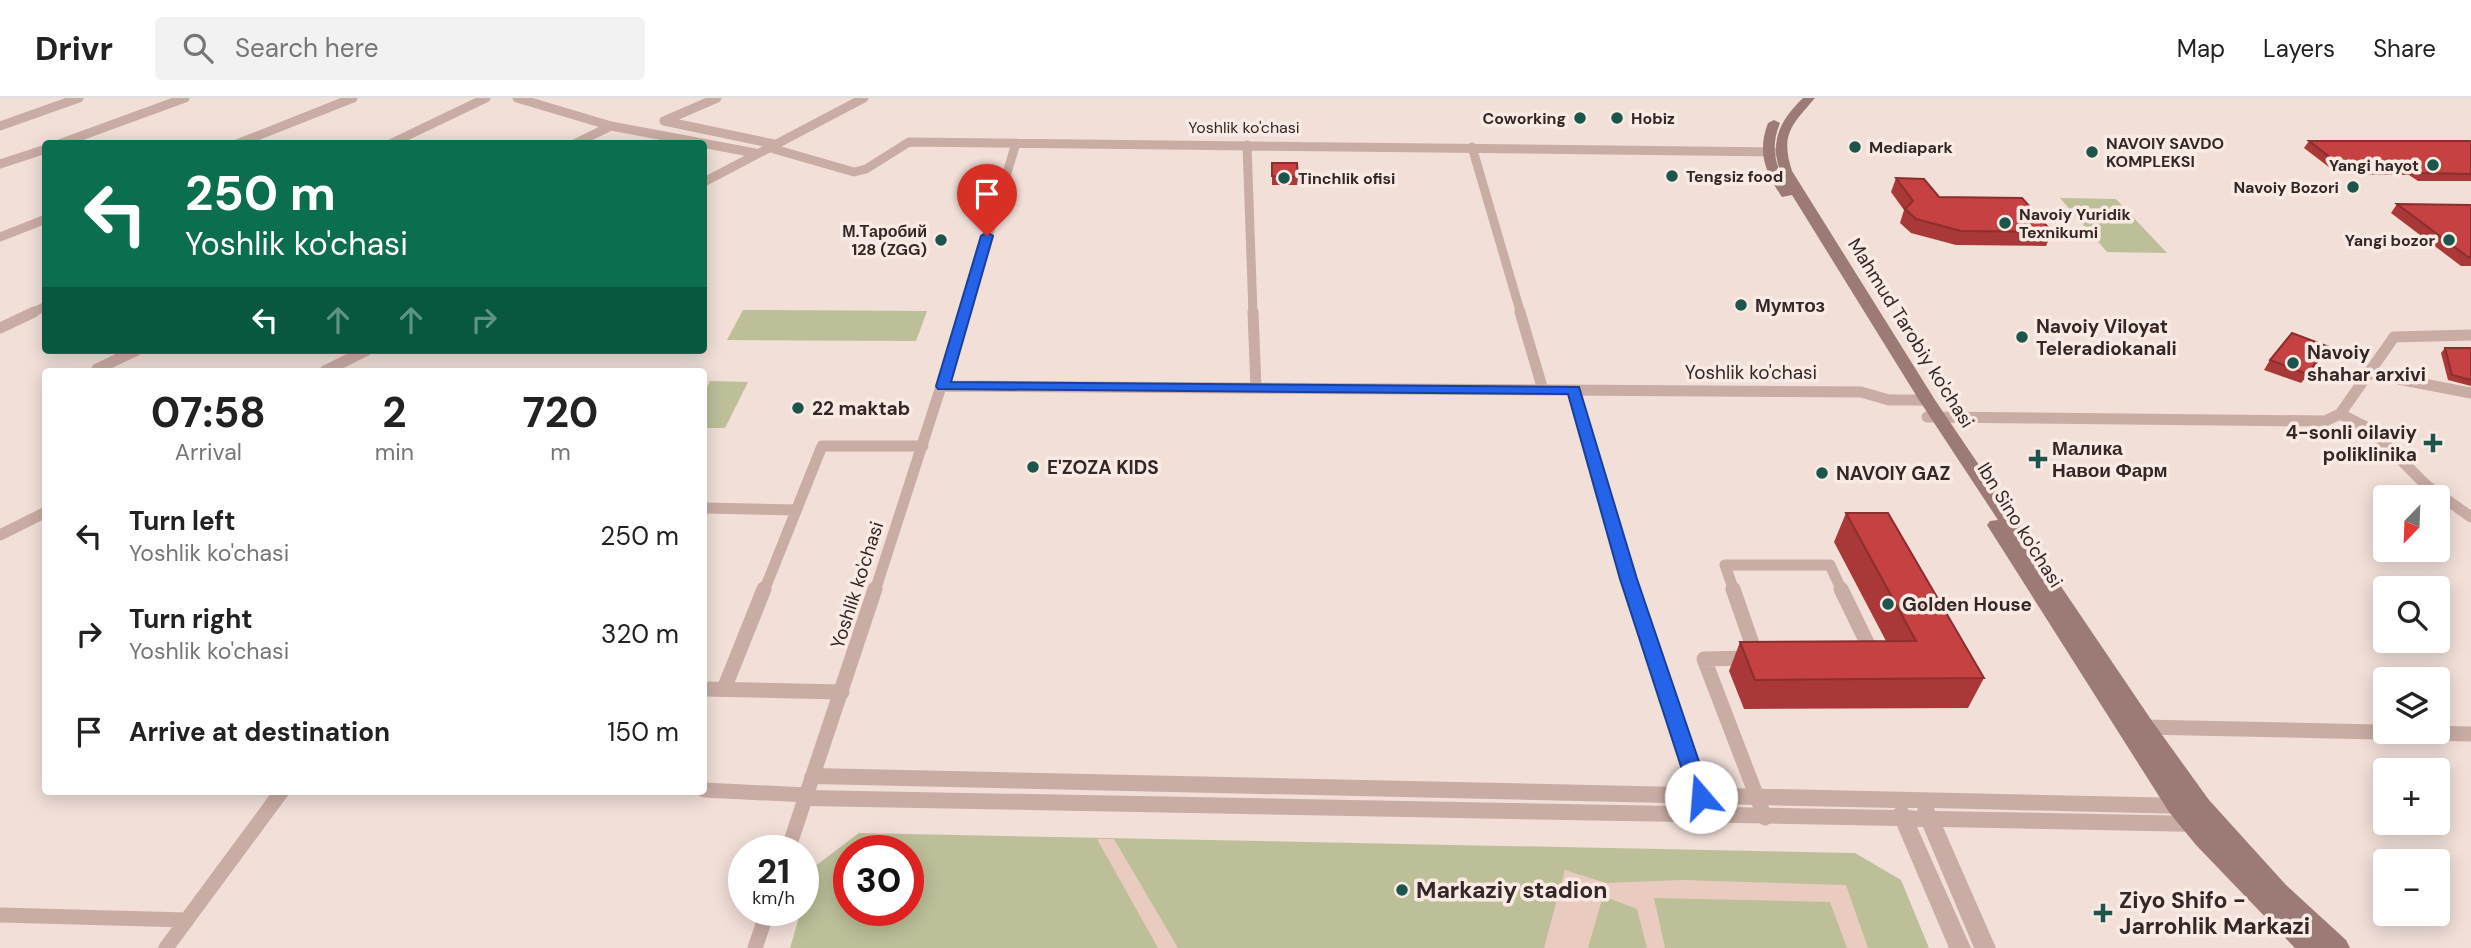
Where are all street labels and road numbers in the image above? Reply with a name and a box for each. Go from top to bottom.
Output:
street label: Yoshlik ko'chasi [1188,117,1300,138]
street label: Mahmud Tarobiy ko'chasi [1842,233,1980,433]
street label: Yoshlik ko'chasi [1685,360,1817,385]
street label: Ibn Sino ko'chasi [1972,458,2068,592]
street label: Yoshlik ko'chasi [825,518,889,652]

